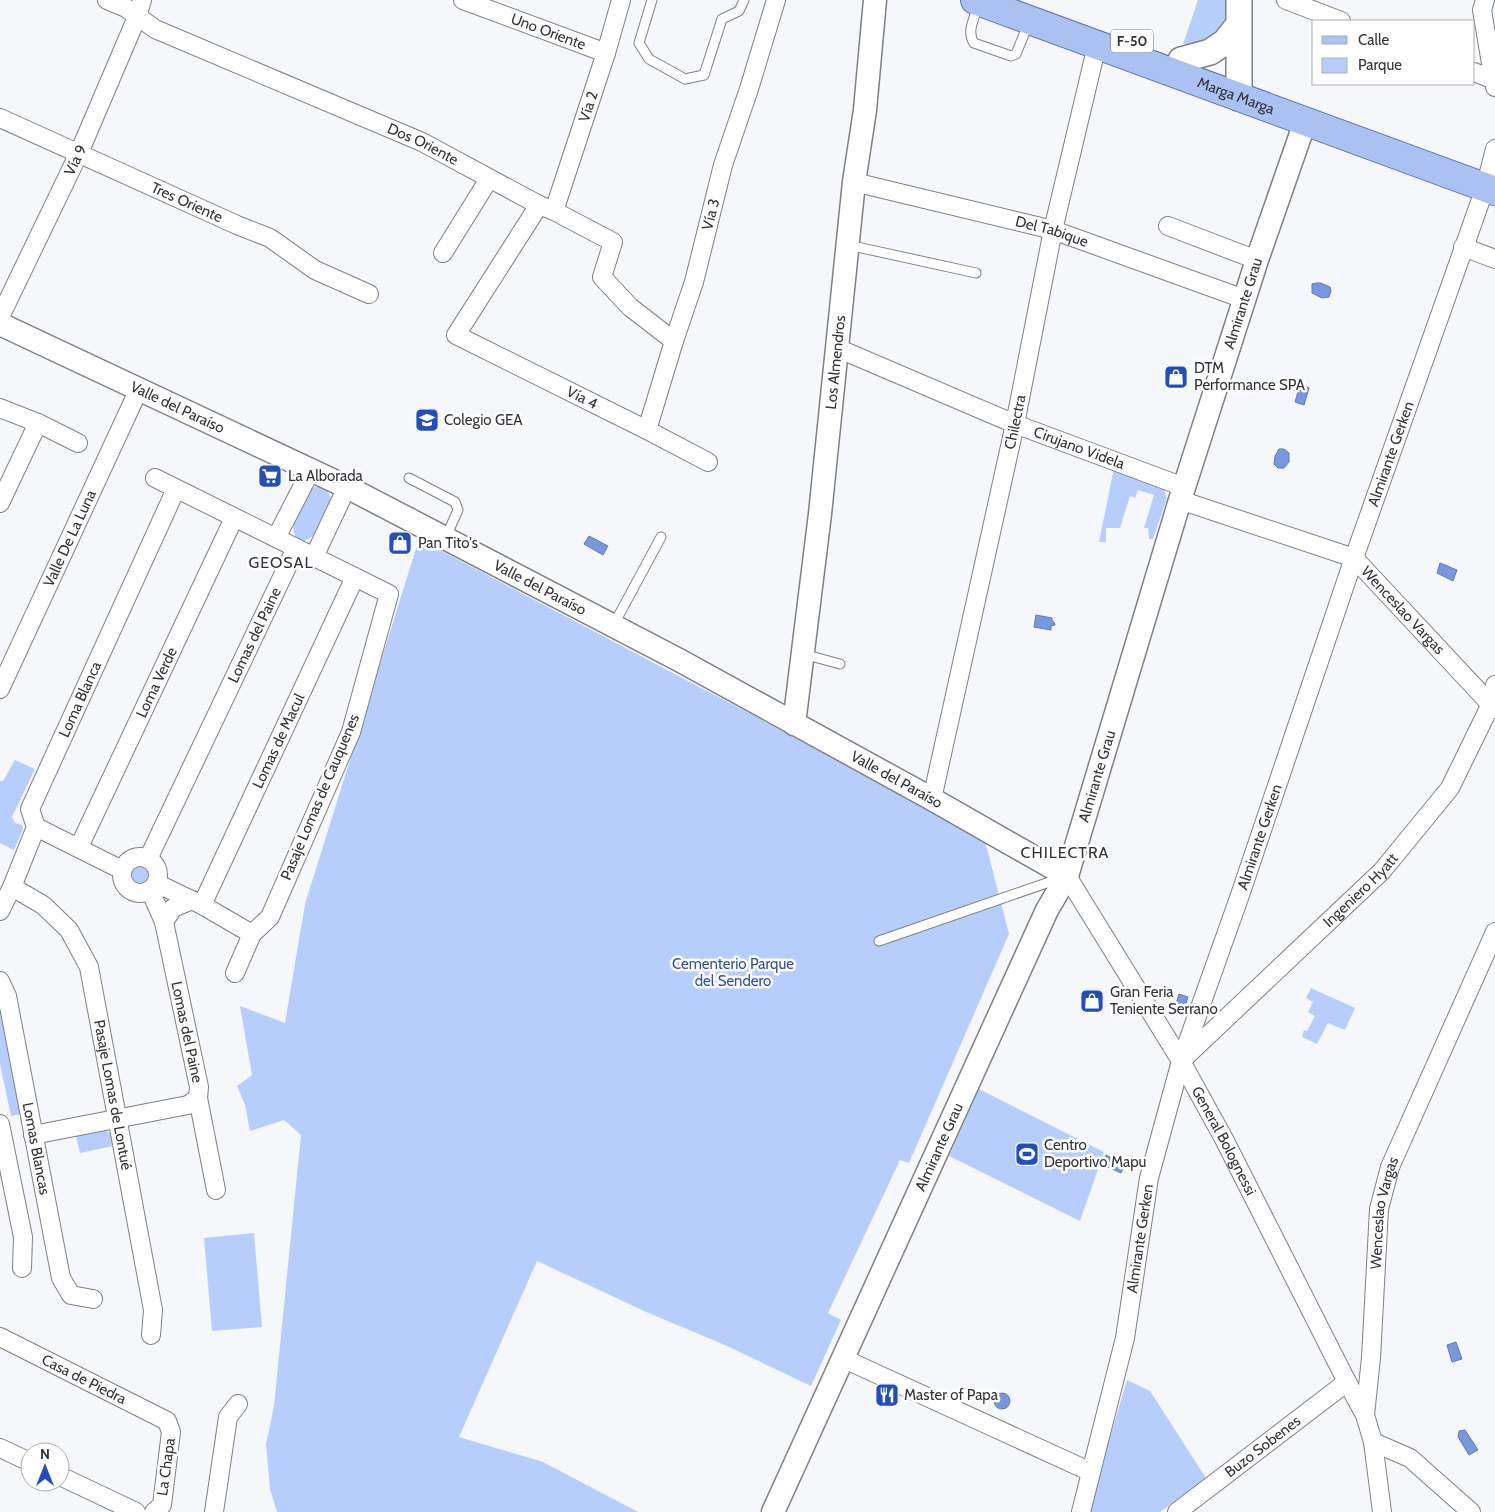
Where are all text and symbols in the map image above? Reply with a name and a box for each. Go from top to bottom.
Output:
street label: Uno Oriente [508,10,589,54]
legend [1312,20,1475,85]
road number: F-50 [1111,29,1153,52]
text: Calle [1358,31,1389,49]
text: Parque [1358,56,1402,74]
street label: Marga Marga [1195,73,1278,118]
street label: Vía 2 [575,89,602,124]
street label: Dos Oriente [385,119,462,169]
street label: Vía 9 [60,142,90,179]
street label: Tres Oriente [148,178,226,226]
street label: Vía 3 [698,197,723,232]
street label: Del Tabique [1014,212,1091,251]
street label: Almirante Grau [1220,255,1266,351]
street label: Los Almendros [822,314,849,410]
place label: DTM Performance SPA [1194,359,1306,394]
shop icon: DTM Performance SPA [1163,364,1189,390]
street label: Valle del Paraíso [127,378,227,437]
street label: Vía 4 [564,382,601,413]
street label: Chilectra [1001,392,1030,451]
street label: Almirante Gerken [1364,399,1418,509]
school or university icon: Colegio GEA [414,407,440,433]
place label: Colegio GEA [444,411,523,429]
street label: Cirujano Videla [1031,423,1128,473]
supermarket icon: La Alborada [257,463,283,489]
place label: La Alborada [288,467,363,485]
street label: Valle De La Luna [40,486,100,590]
shop icon: Pan Tito's [387,530,413,556]
place label: Pan Tito's [418,534,478,552]
district label: GEOSAL [249,553,313,572]
street label: Valle del Paraíso [491,556,589,619]
street label: Wenceslao Vargas [1357,563,1448,658]
street label: Lomas del Paine [224,584,285,686]
street label: Loma Verde [132,644,181,721]
street label: Loma Blanca [55,658,105,740]
street label: Lomas de Macul [249,690,309,791]
street label: Pasaje Lomas de Cauquenes [277,711,363,883]
street label: Almirante Grau [1075,728,1119,824]
street label: Valle del Paraíso [848,747,946,812]
street label: Almirante Gerken [1233,782,1286,892]
district label: CHILECTRA [1021,843,1109,862]
street label: Ingeniero Hyatt [1319,850,1402,931]
park label: Cementerio Parque del Sendero [672,955,794,990]
street label: Lomas del Paine [167,980,207,1085]
place label: Gran Feria Teniente Serrano [1110,983,1218,1018]
shop icon: Gran Feria Teniente Serrano [1079,988,1105,1014]
street label: Pasaje Lomas de Lontué [90,1018,136,1172]
street label: General Bolognessi [1188,1083,1260,1198]
street label: Almirante Grau [911,1100,967,1194]
street label: Lomas Blancas [19,1101,54,1196]
place label: Centro Deportivo Mapu [1044,1136,1146,1171]
sports icon: Centro Deportivo Mapu [1014,1141,1040,1167]
street label: Wenceslao Vargas [1367,1154,1402,1270]
street label: Almirante Gerken [1123,1183,1157,1294]
street label: Casa de Piedra [39,1350,130,1408]
restaurant icon: Master of Papa [874,1382,900,1408]
place label: Master of Papa [904,1386,999,1404]
street label: Buzo Sobenes [1221,1412,1304,1481]
street label: La Chapa [153,1436,179,1497]
north arrow [20,1442,70,1492]
text: N [40,1445,50,1463]

